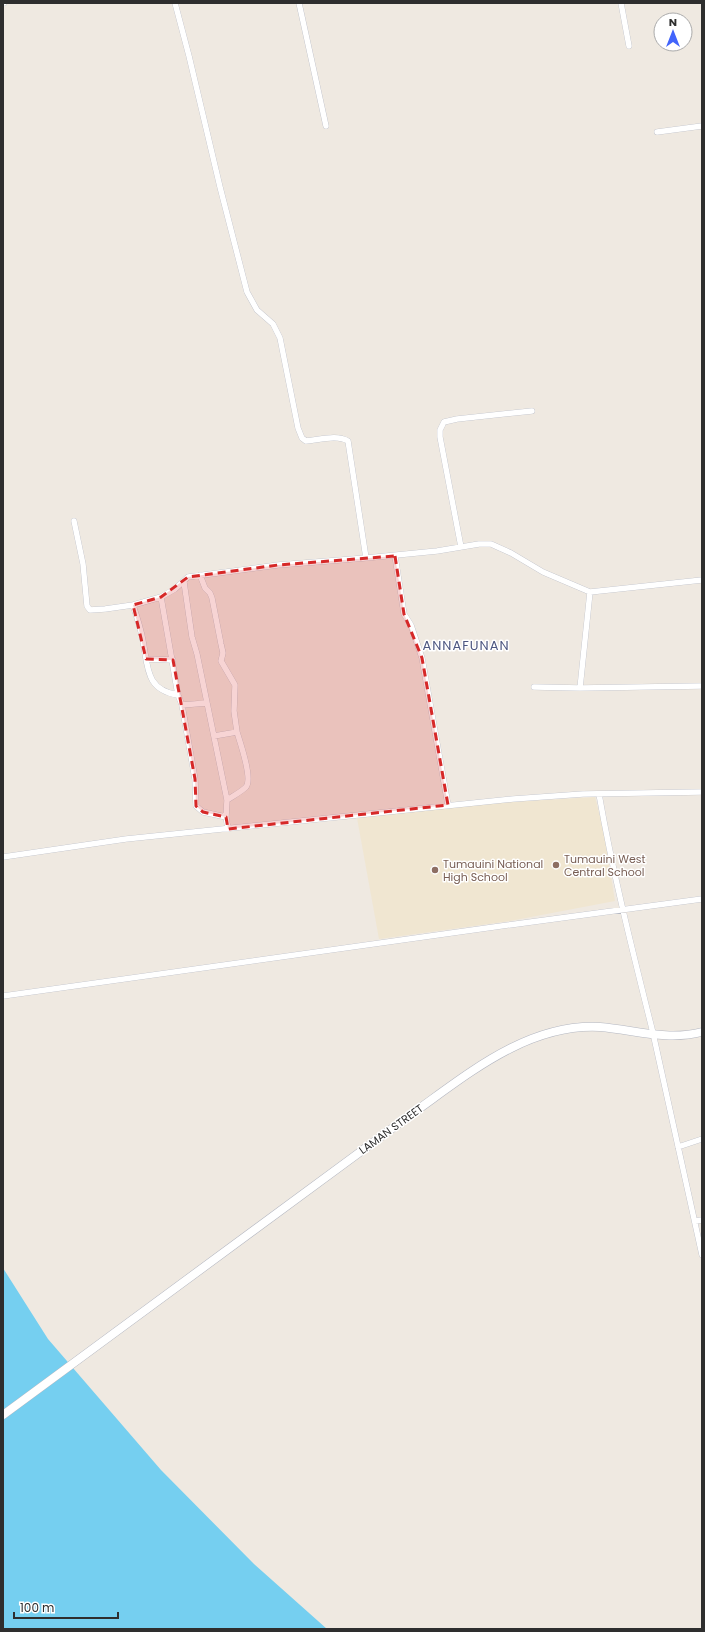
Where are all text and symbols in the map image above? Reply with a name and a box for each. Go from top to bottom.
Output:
north arrow [653,12,693,52]
text: N [669,14,677,30]
district label: ANNAFUNAN [422,636,510,655]
place label: Tumauini West Central School [564,851,646,880]
place label: Tumauini National High School [443,856,543,885]
marker: Tumauini West Central School [551,860,561,870]
marker: Tumauini National High School [430,865,440,875]
street label: LAMAN STREET [356,1100,427,1158]
scale bar [14,1594,118,1620]
text: 100 m [20,1599,54,1616]

